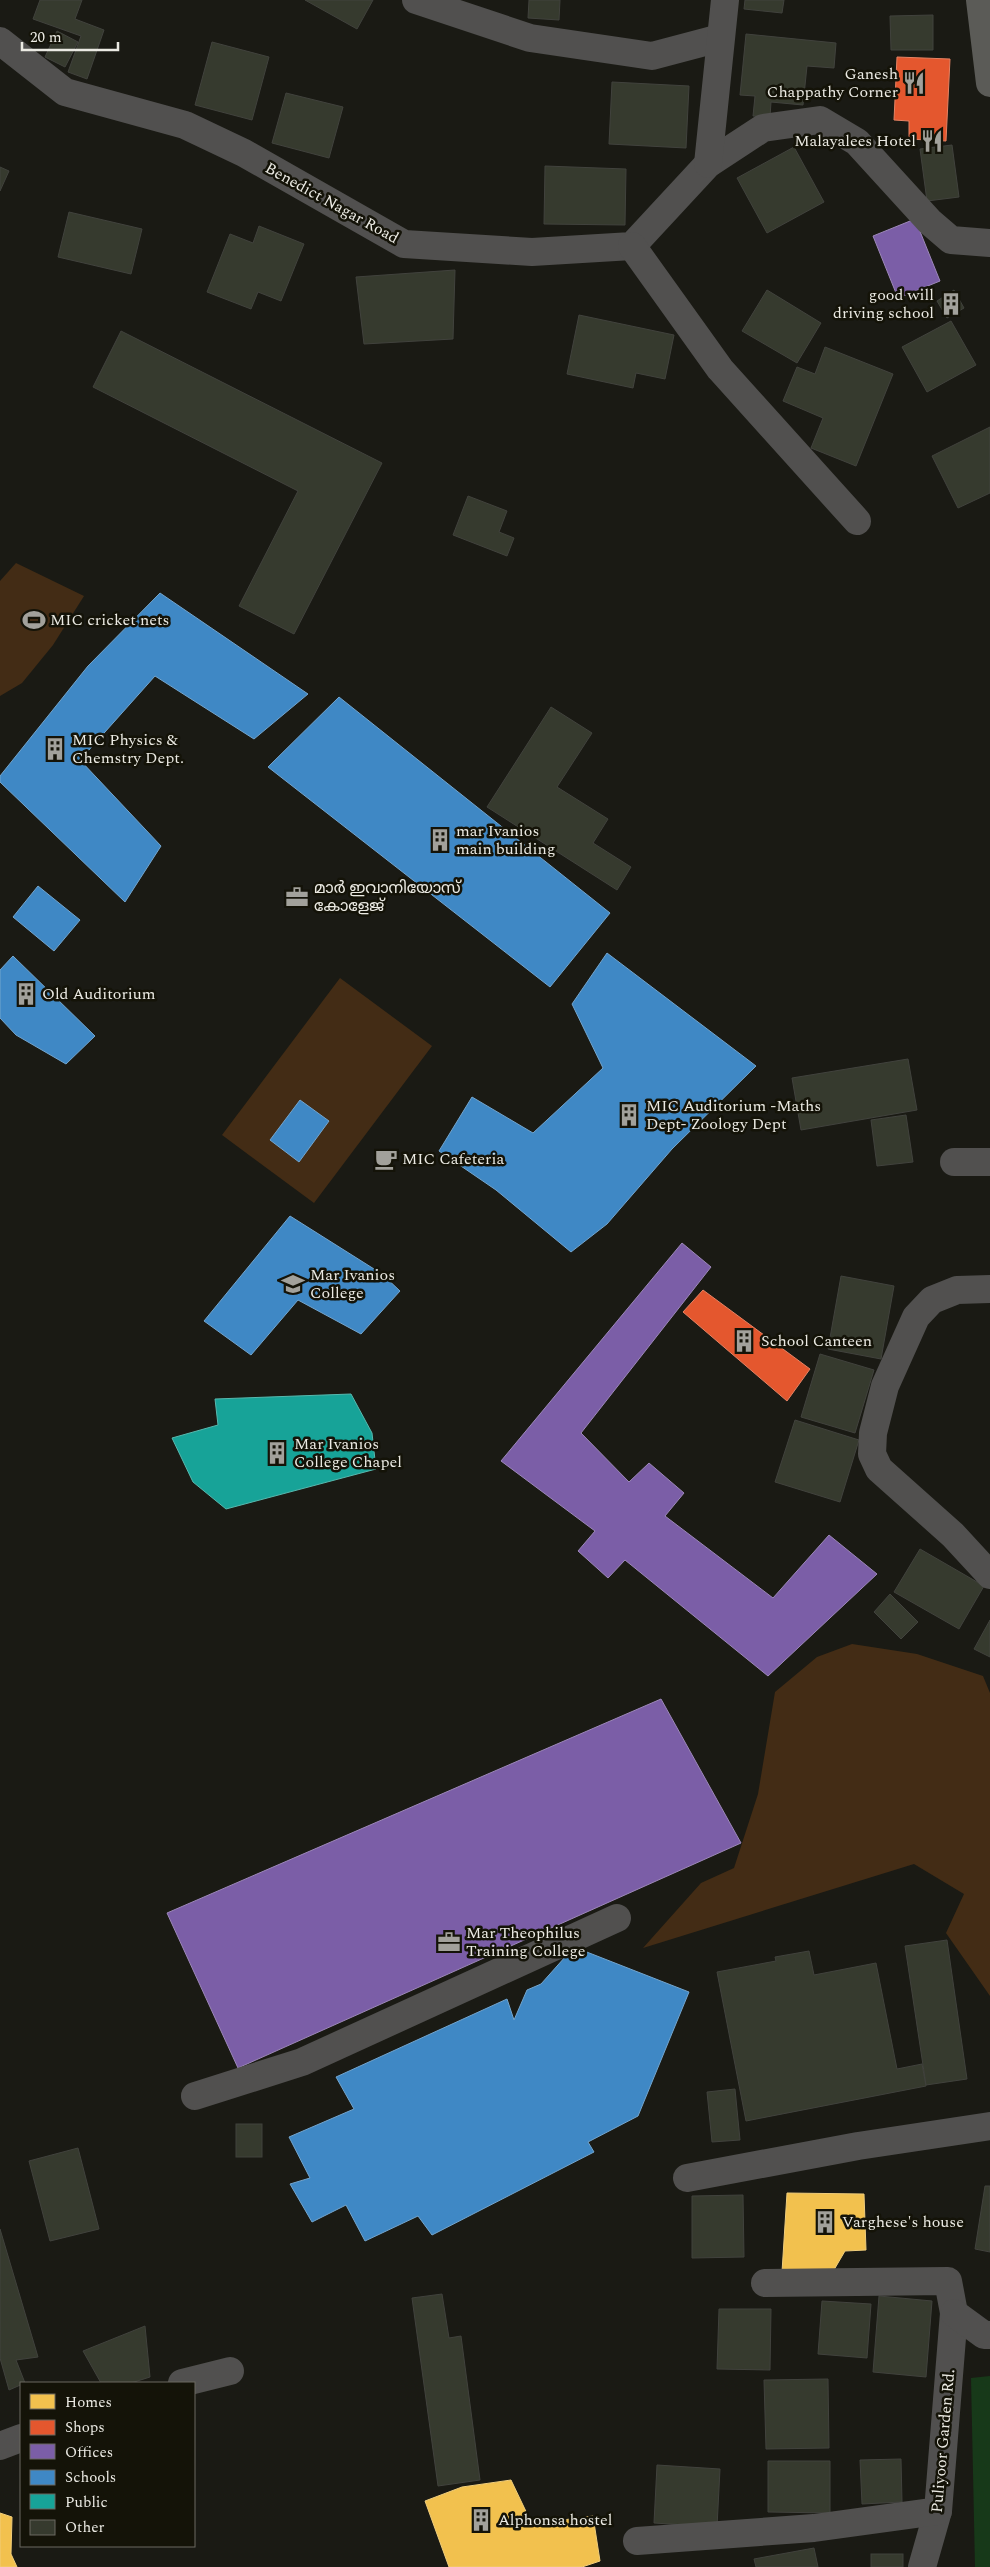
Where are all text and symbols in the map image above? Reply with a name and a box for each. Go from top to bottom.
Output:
scale bar [22,20,119,52]
text: 20 m [30,26,62,49]
place label: Ganesh Chappathy Corner [767,62,898,104]
restaurant icon: Ganesh Chappathy Corner [901,70,927,96]
restaurant icon: Malayalees Hotel [919,128,945,154]
place label: Malayalees Hotel [794,129,916,153]
street label: Benedict Nagar Road [261,156,403,250]
place label: good will driving school [833,283,934,325]
building icon: good will driving school [938,291,964,317]
sports icon: MIC cricket nets [21,607,47,633]
place label: MIC cricket nets [50,608,170,632]
place label: MIC Physics & Chemstry Dept. [72,728,184,770]
building icon: MIC Physics & Chemstry Dept. [42,736,68,762]
place label: mar Ivanios main building [456,819,555,861]
building icon: mar Ivanios main building [427,827,453,853]
place label: മാർ ഇവാനിയോസ് കോളേജ് [314,876,463,918]
office icon: മാർ ഇവാനിയോസ് കോളേജ് [284,884,310,910]
building icon: Old Auditorium [13,981,39,1007]
place label: Old Auditorium [42,982,156,1006]
place label: MIC Auditorium -Maths Dept- Zoology Dept [646,1094,821,1136]
building icon: MIC Auditorium -Maths Dept- Zoology Dept [616,1102,642,1128]
cafe icon: MIC Cafeteria [373,1146,399,1172]
place label: MIC Cafeteria [402,1147,504,1171]
place label: Mar Ivanios College [310,1263,395,1305]
school or university icon: Mar Ivanios College [280,1271,306,1297]
building icon: School Canteen [731,1328,757,1354]
place label: School Canteen [761,1329,872,1353]
place label: Mar Ivanios College Chapel [294,1432,402,1474]
building icon: Mar Ivanios College Chapel [264,1440,290,1466]
place label: Mar Theophilus Training College [466,1921,586,1963]
office icon: Mar Theophilus Training College [436,1929,462,1955]
building icon: Varghese's house [812,2209,838,2235]
place label: Varghese's house [842,2210,964,2234]
street label: Puliyoor Garden Rd. [925,2368,961,2514]
legend [20,2382,195,2547]
text: Homes [65,2391,112,2414]
text: Shops [65,2416,105,2439]
text: Offices [65,2441,113,2464]
text: Schools [65,2466,116,2489]
text: Public [65,2491,108,2514]
building icon: Alphonsa hostel [468,2507,494,2533]
place label: Alphonsa hostel [498,2508,612,2532]
text: Other [65,2516,104,2539]

